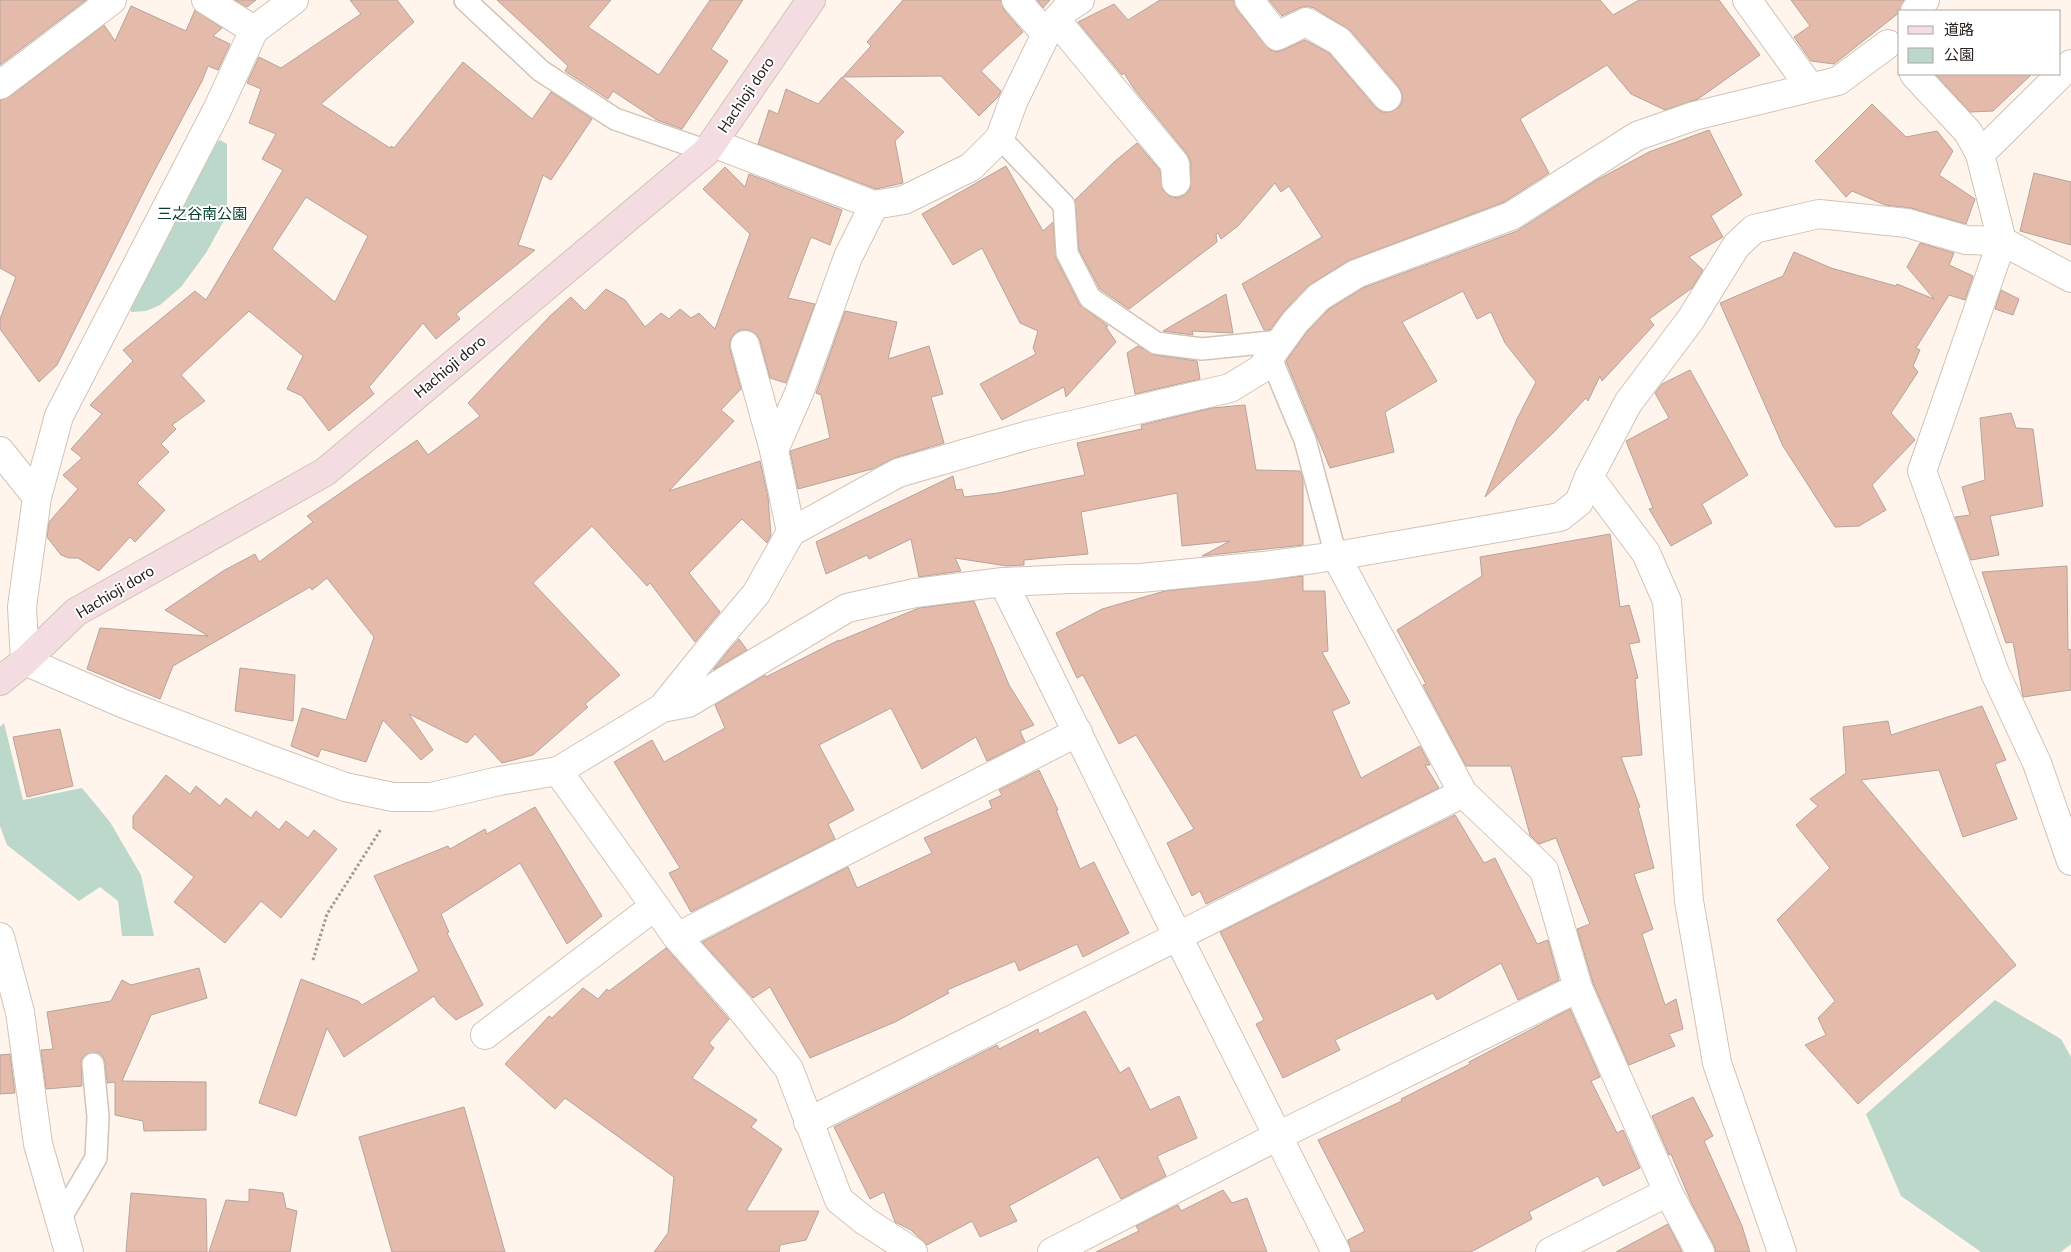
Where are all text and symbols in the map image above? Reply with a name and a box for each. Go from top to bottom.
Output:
legend [1898,10,2061,75]
text: 道路 [1944,20,1974,38]
text: 公園 [1944,45,1974,63]
street label: Hachioji doro [713,53,777,136]
park label: 三之谷南公園 [157,204,247,222]
street label: Hachioji doro [410,331,489,401]
street label: Hachioji doro [72,561,157,621]

